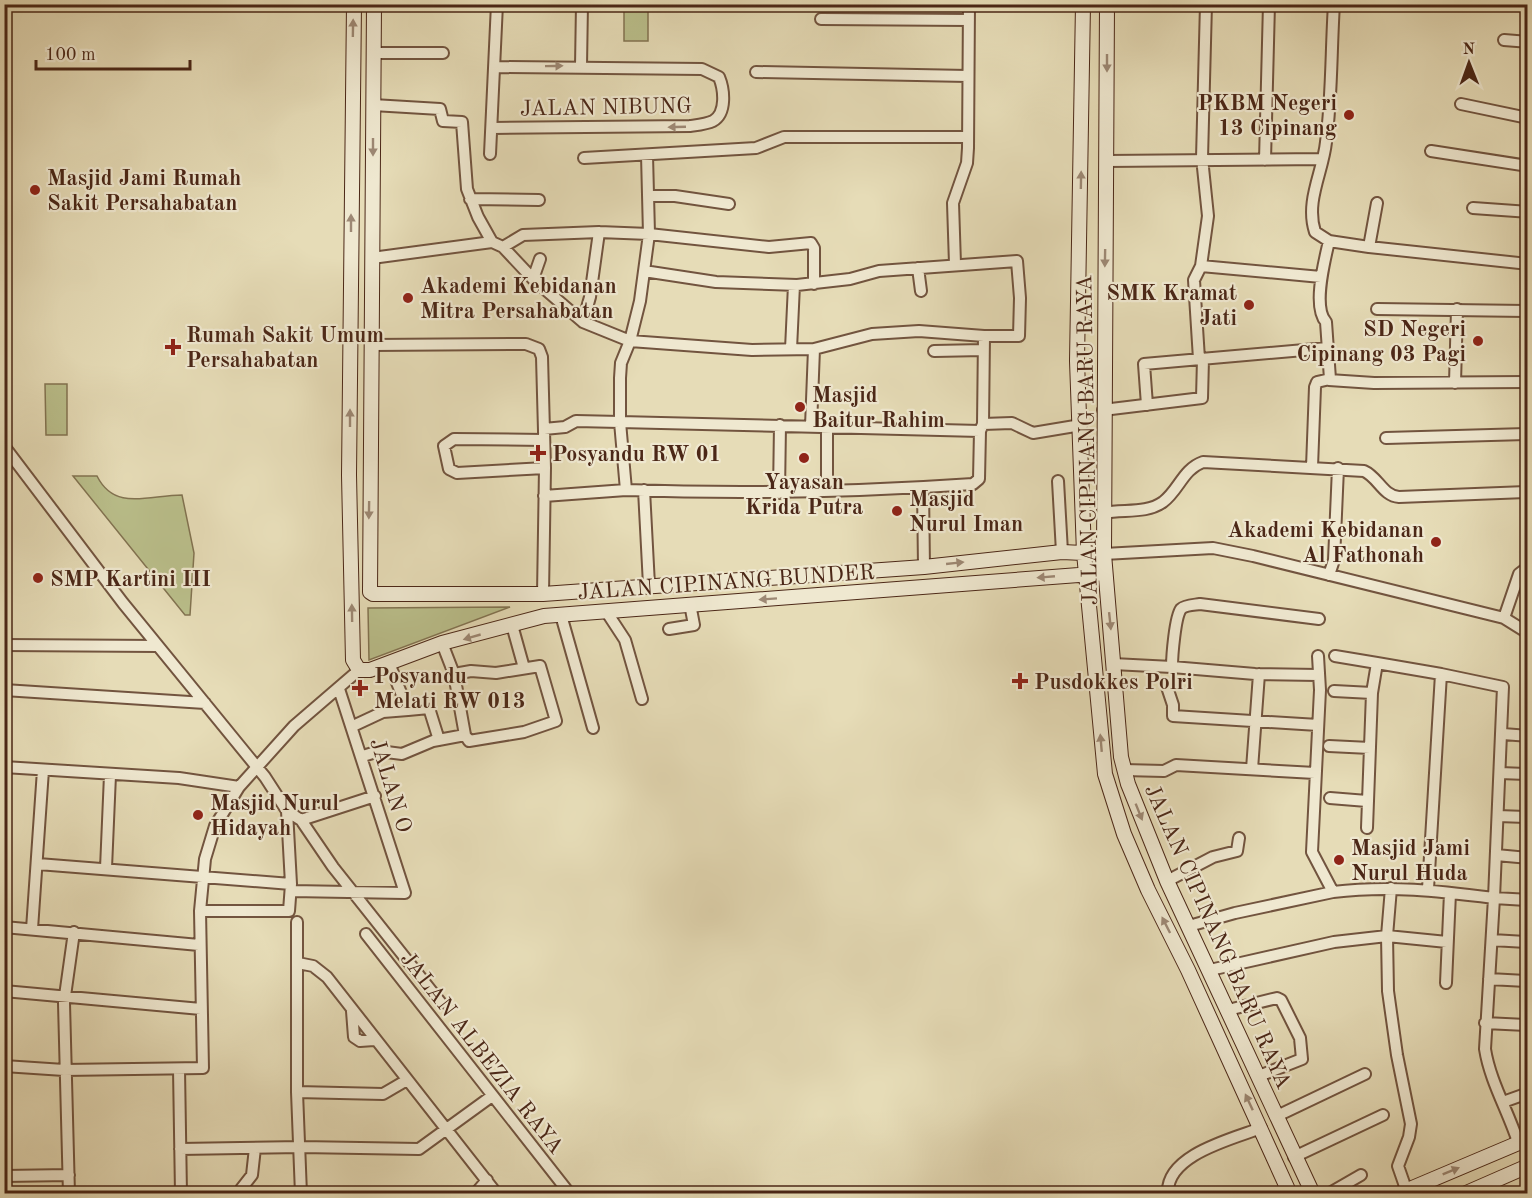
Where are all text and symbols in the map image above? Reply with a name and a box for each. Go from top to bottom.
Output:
one-way arrow [348,19,358,38]
scale bar [36,33,190,71]
north arrow [1439,33,1499,93]
text: N [1463,42,1476,58]
text: 100 m [45,46,96,64]
one-way arrow [1102,53,1112,72]
one-way arrow [545,62,564,71]
place label: PKBM Negeri 13 Cipinang [1197,93,1337,140]
street label: JALAN NIBUNG [520,95,692,121]
marker: PKBM Negeri 13 Cipinang [1342,108,1356,122]
one-way arrow [667,122,686,131]
one-way arrow [368,137,378,156]
place label: Masjid Jami Rumah Sakit Persahabatan [47,168,241,215]
one-way arrow [1076,170,1086,189]
marker: Masjid Jami Rumah Sakit Persahabatan [28,183,42,197]
one-way arrow [346,214,355,233]
one-way arrow [1101,248,1110,267]
street label: JALAN CIPINANG BARU RAYA [1074,274,1102,605]
place label: Akademi Kebidanan Mitra Persahabatan [420,276,617,323]
place label: SMK Kramat Jati [1106,283,1237,330]
marker: Akademi Kebidanan Mitra Persahabatan [401,291,415,305]
marker: SMK Kramat Jati [1242,298,1256,312]
place label: SD Negeri Cipinang 03 Pagi [1296,319,1466,366]
place label: Rumah Sakit Umum Persahabatan [186,325,384,372]
marker: SD Negeri Cipinang 03 Pagi [1471,334,1485,348]
marker: Rumah Sakit Umum Persahabatan [164,338,182,356]
place label: Masjid Baitur Rahim [812,385,945,432]
marker: Masjid Baitur Rahim [793,400,807,414]
one-way arrow [345,409,355,428]
marker: Posyandu RW 01 [529,444,547,462]
place label: Posyandu RW 01 [552,444,721,466]
marker: Yayasan Krida Putra [797,451,811,465]
place label: Yayasan Krida Putra [745,472,863,519]
place label: Masjid Nurul Iman [909,489,1023,536]
one-way arrow [364,500,374,519]
marker: Masjid Nurul Iman [890,504,904,518]
place label: Akademi Kebidanan Al Fathonah [1227,520,1424,567]
marker: Akademi Kebidanan Al Fathonah [1429,535,1443,549]
one-way arrow [946,558,965,568]
street label: JALAN CIPINANG BUNDER [577,562,876,604]
place label: SMP Kartini III [50,569,211,591]
marker: SMP Kartini III [31,571,45,585]
one-way arrow [1037,572,1056,582]
one-way arrow [759,594,778,604]
one-way arrow [347,604,357,623]
one-way arrow [1105,611,1115,630]
one-way arrow [463,633,481,642]
place label: Posyandu Melati RW 013 [374,666,526,713]
marker: Pusdokkes Polri [1011,672,1029,690]
place label: Pusdokkes Polri [1034,672,1193,694]
marker: Posyandu Melati RW 013 [351,679,369,697]
one-way arrow [1096,733,1106,752]
street label: JALAN O [365,736,415,835]
street label: JALAN CIPINANG BARU RAYA [1140,781,1295,1092]
place label: Masjid Nurul Hidayah [210,793,339,840]
one-way arrow [1135,803,1144,821]
marker: Masjid Nurul Hidayah [191,808,205,822]
place label: Masjid Jami Nurul Huda [1351,838,1470,885]
marker: Masjid Jami Nurul Huda [1332,853,1346,867]
one-way arrow [1161,917,1170,934]
street label: JALAN ALBEZIA RAYA [396,948,567,1159]
one-way arrow [1244,1093,1253,1110]
one-way arrow [1443,1166,1461,1176]

